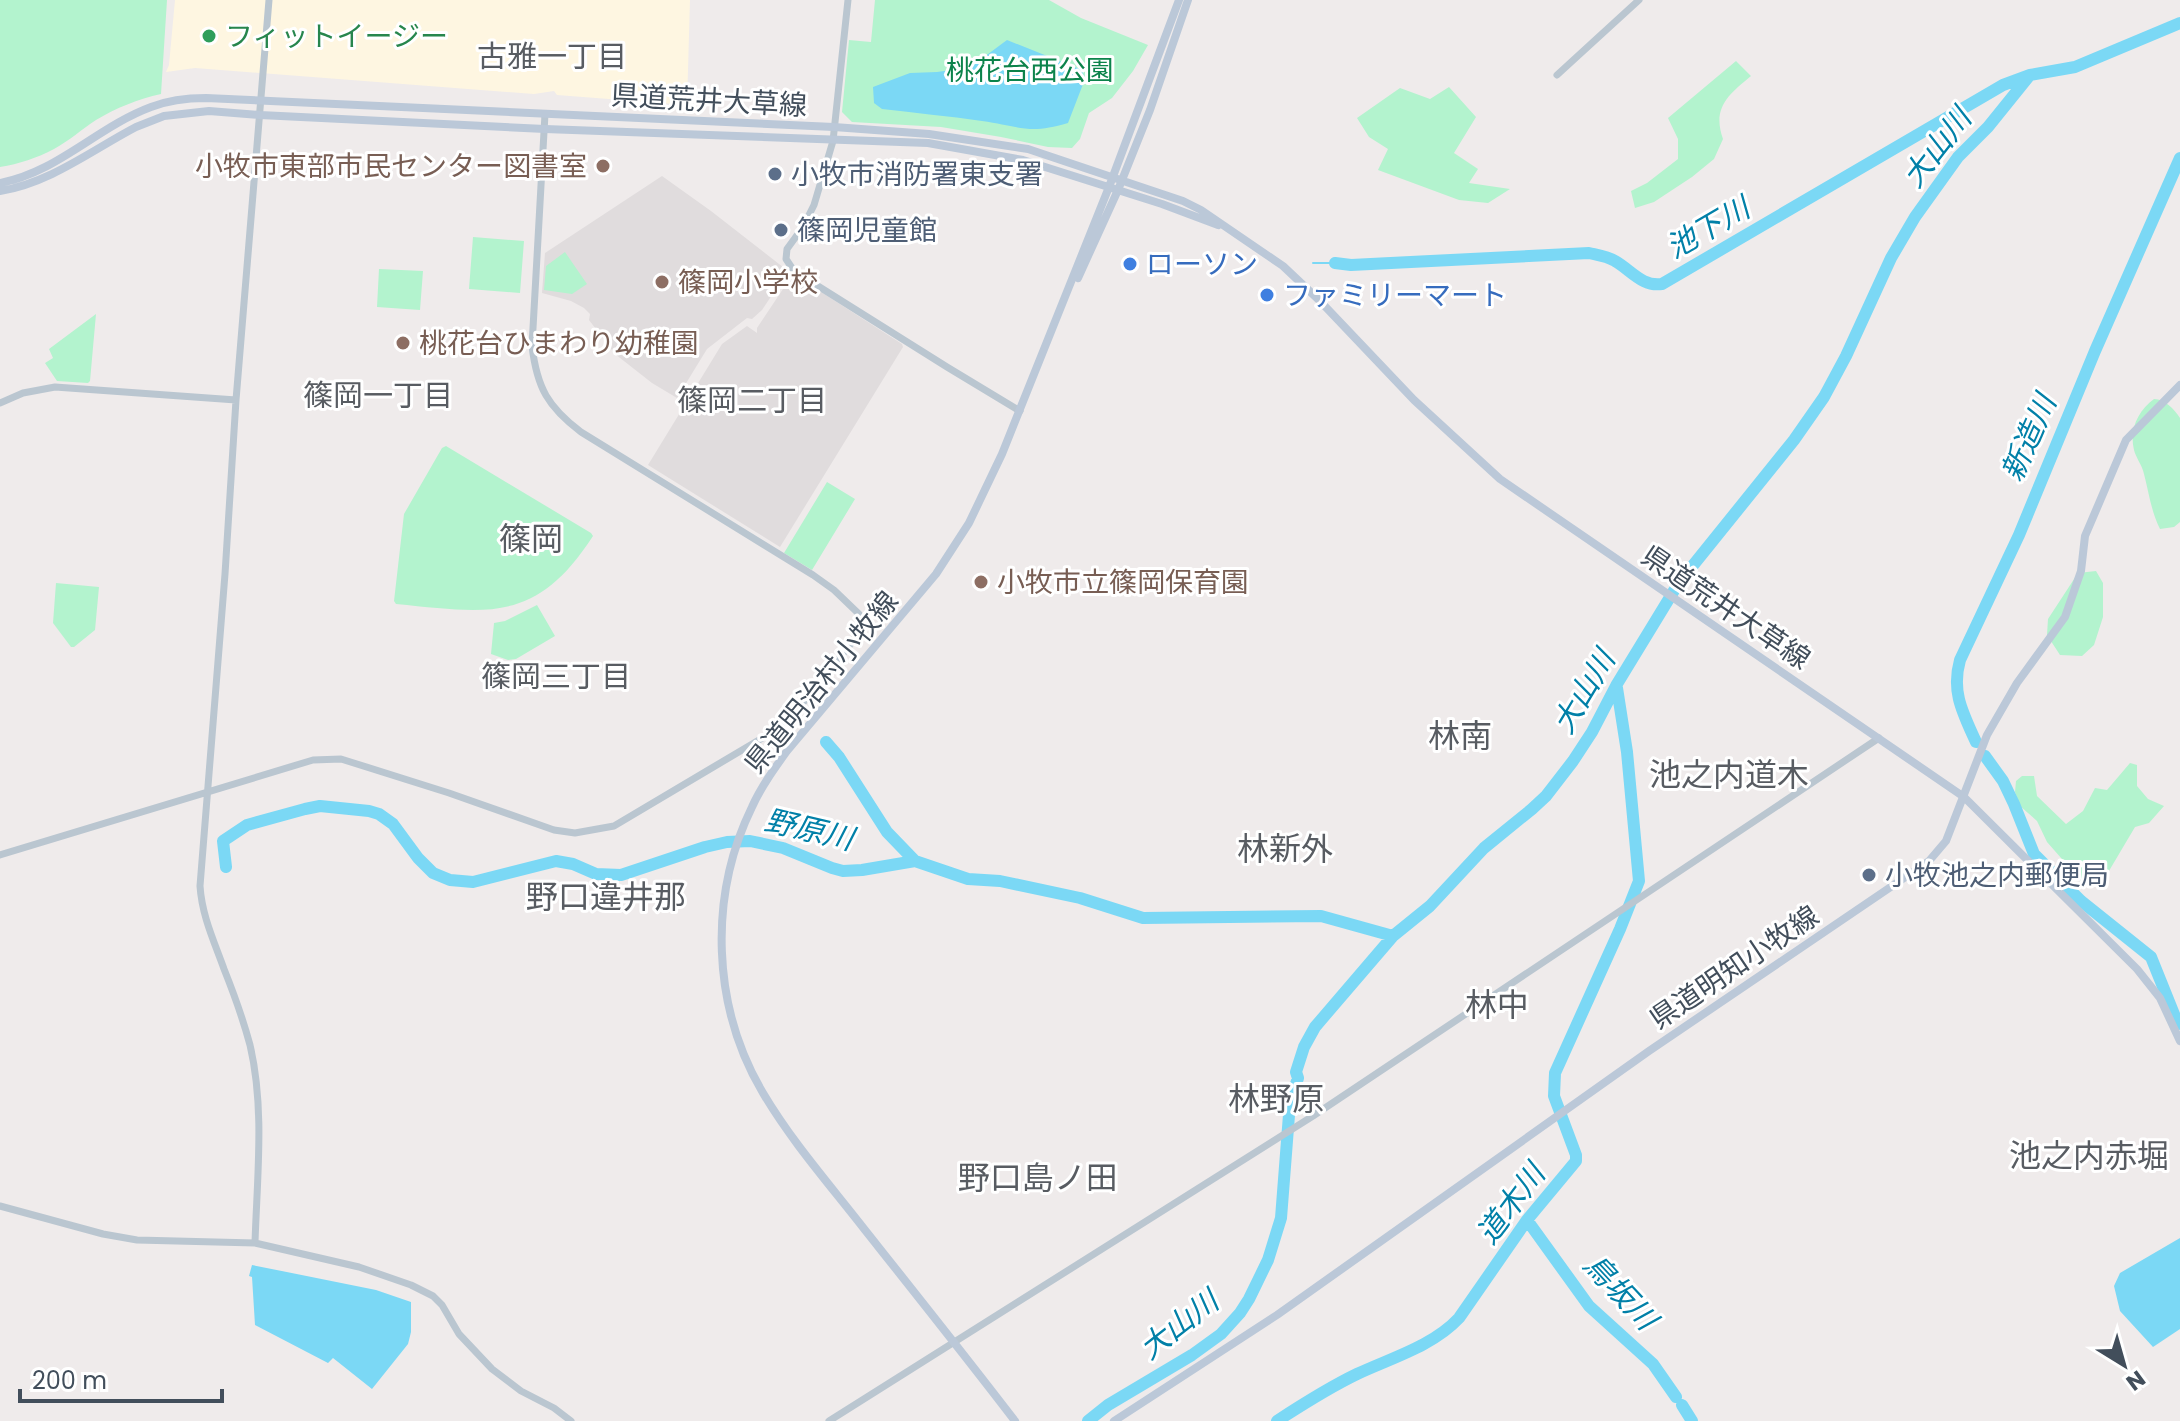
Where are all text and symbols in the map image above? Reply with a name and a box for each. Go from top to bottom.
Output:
place label: フィットイージー [225,17,448,56]
marker: フィットイージー [200,27,218,45]
district label: 古雅一丁目 [477,35,627,78]
park label: 桃花台西公園 [946,51,1114,90]
street label: 県道荒井大草線 [610,76,808,125]
water label: 大山川 [1892,97,1983,196]
place label: 小牧市東部市民センター図書室 [195,147,587,186]
place label: 小牧市消防署東支署 [791,155,1043,194]
marker: 小牧市東部市民センター図書室 [594,157,612,175]
marker: 小牧市消防署東支署 [766,165,784,183]
water label: 池下川 [1658,185,1760,269]
place label: 篠岡児童館 [797,211,937,250]
marker: 篠岡児童館 [772,221,790,239]
place label: ローソン [1146,245,1258,284]
marker: ローソン [1121,255,1139,273]
place label: 篠岡小学校 [678,263,818,302]
marker: 篠岡小学校 [653,273,671,291]
place label: ファミリーマート [1283,276,1507,315]
marker: ファミリーマート [1258,286,1276,304]
place label: 桃花台ひまわり幼稚園 [419,324,699,363]
marker: 桃花台ひまわり幼稚園 [394,334,412,352]
district label: 篠岡一丁目 [303,374,453,417]
district label: 篠岡二丁目 [677,379,827,422]
water label: 新造川 [1991,385,2068,488]
district label: 篠岡 [499,516,563,561]
street label: 県道荒井大草線 [1634,536,1818,678]
place label: 小牧市立篠岡保育園 [997,563,1249,602]
marker: 小牧市立篠岡保育園 [972,573,990,591]
street label: 県道明治村小牧線 [736,583,907,782]
water label: 大山川 [1542,640,1627,741]
district label: 篠岡三丁目 [481,655,631,698]
district label: 林南 [1428,713,1492,758]
district label: 池之内道木 [1649,752,1809,797]
water label: 野原川 [760,798,861,861]
district label: 林新外 [1237,826,1333,871]
place label: 小牧池之内郵便局 [1885,856,2109,895]
marker: 小牧池之内郵便局 [1860,866,1878,884]
district label: 野口違井那 [526,874,686,919]
street label: 県道明知小牧線 [1642,896,1826,1038]
district label: 林中 [1465,982,1529,1027]
district label: 林野原 [1228,1076,1324,1121]
district label: 池之内赤堀 [2009,1133,2169,1178]
water label: 道木川 [1466,1152,1557,1253]
district label: 野口島ノ田 [958,1155,1118,1200]
water label: 鳥坂川 [1574,1244,1669,1341]
water label: 大山川 [1130,1278,1230,1369]
north arrow [2084,1325,2164,1405]
scale bar [20,1353,222,1403]
text: N [2120,1363,2152,1398]
text: 200 m [32,1364,107,1397]

